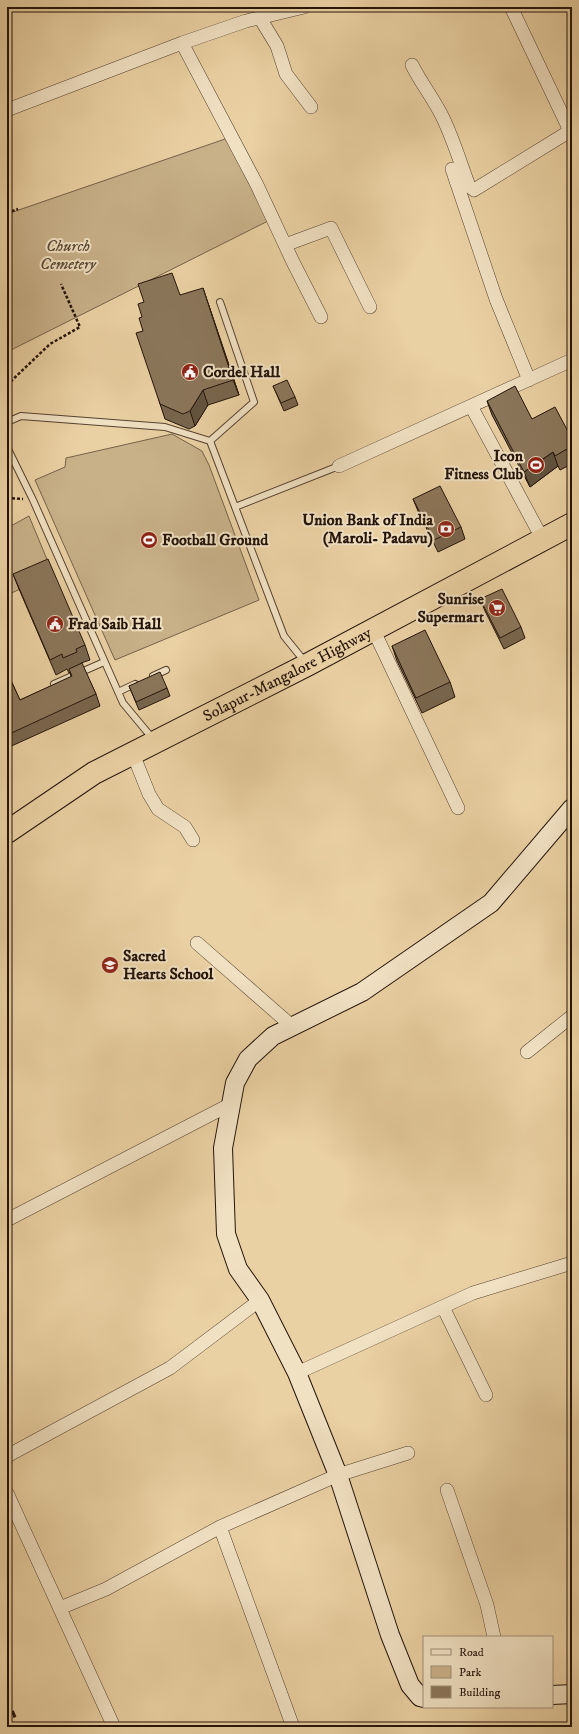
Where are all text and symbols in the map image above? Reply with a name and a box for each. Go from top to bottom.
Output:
park label: Church Cemetery [40,236,98,274]
public building icon: Cordel Hall [180,362,200,382]
place label: Cordel Hall [203,362,281,382]
place label: Icon Fitness Club [444,446,524,484]
sports icon: Icon Fitness Club [526,455,546,475]
place label: Union Bank of India (Maroli- Padavu) [302,510,434,548]
bank icon: Union Bank of India (Maroli- Padavu) [436,519,456,539]
sports icon: Football Ground [139,530,159,550]
place label: Football Ground [162,530,269,550]
place label: Sunrise Supermart [417,589,485,627]
supermarket icon: Sunrise Supermart [487,598,507,618]
public building icon: Frad Saib Hall [45,614,65,634]
place label: Frad Saib Hall [68,614,162,634]
street label: Solapur-Mangalore Highway [200,622,375,726]
place label: Sacred Hearts School [123,946,215,984]
school or university icon: Sacred Hearts School [100,955,120,975]
legend [423,1636,553,1708]
text: Road [459,1645,484,1660]
text: Park [459,1665,481,1680]
text: Building [459,1685,500,1700]

